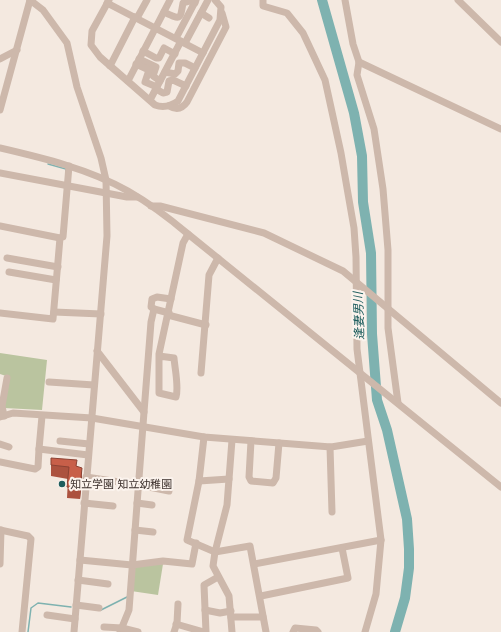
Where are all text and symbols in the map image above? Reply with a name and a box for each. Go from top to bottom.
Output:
water label: 逢妻男川 [349,290,369,340]
place label: 知立学園 知立幼稚園 [70,476,172,492]
marker: 知立学園 知立幼稚園 [57,479,67,489]

